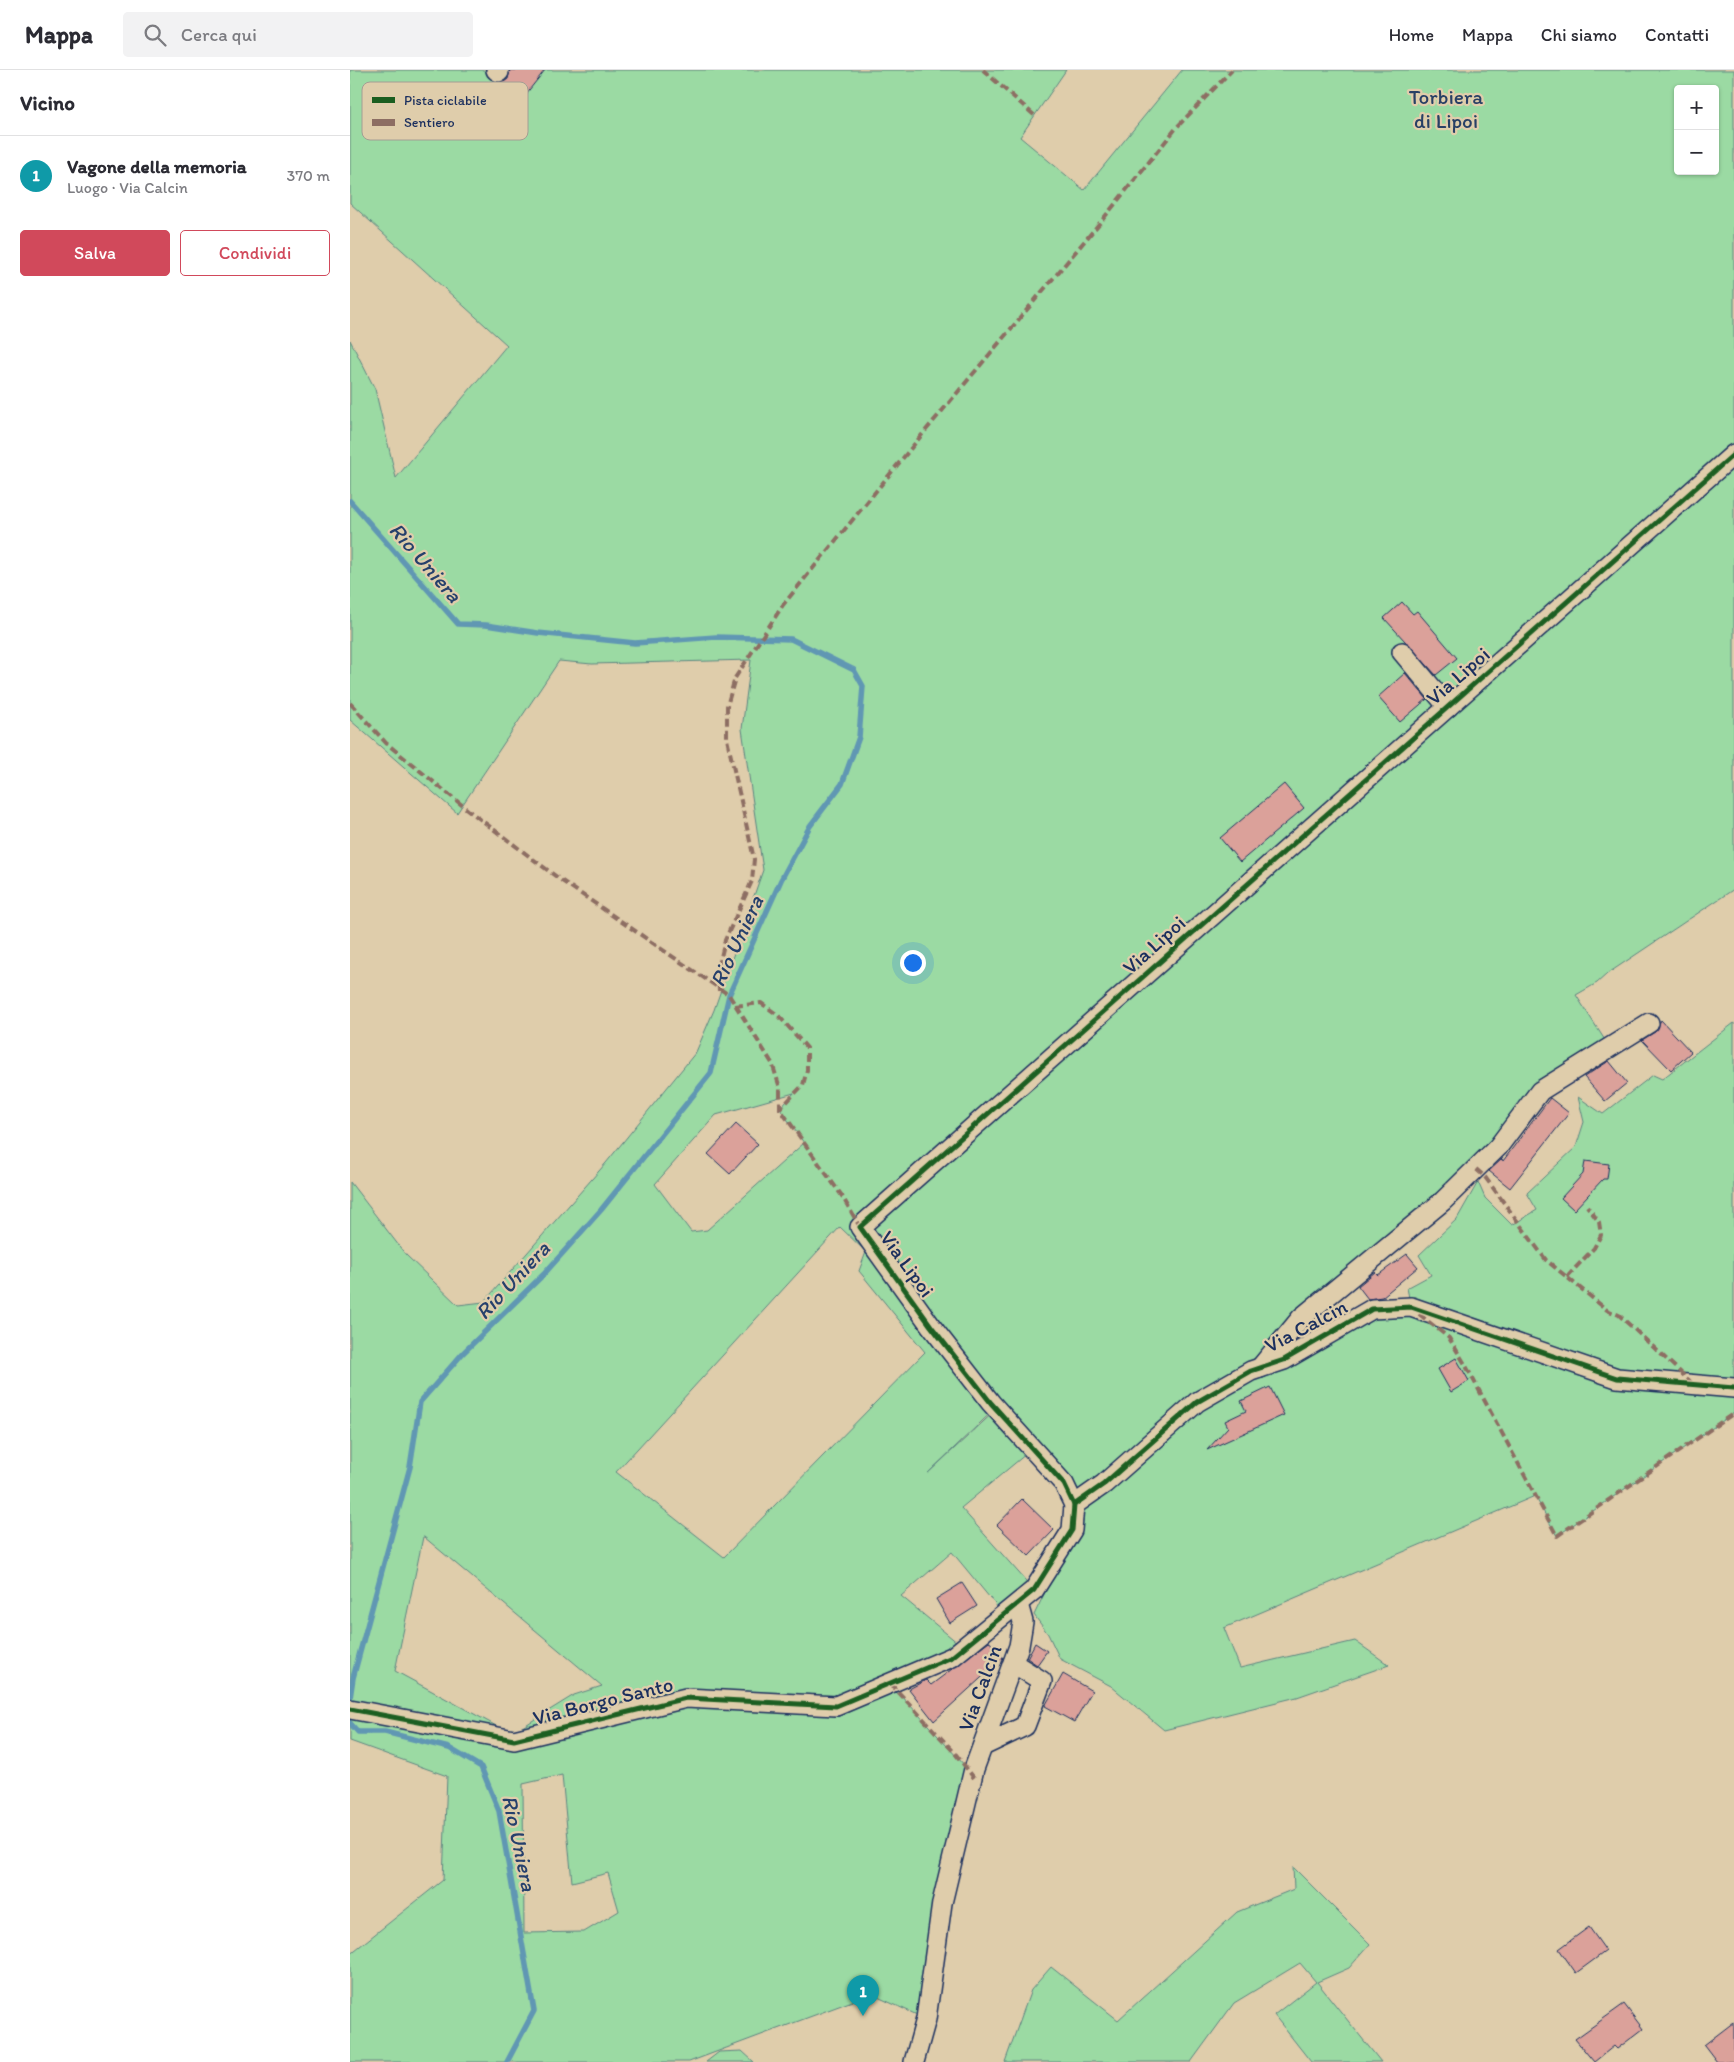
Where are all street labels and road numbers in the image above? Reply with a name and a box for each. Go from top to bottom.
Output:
street label: Via Lipoi [1421,641,1495,710]
street label: Via Lipoi [1117,910,1190,979]
street label: Via Lipoi [875,1226,940,1302]
street label: Via Calcin [1260,1293,1351,1358]
street label: Via Calcin [952,1641,1007,1734]
street label: Via Borgo Santo [530,1671,676,1730]

